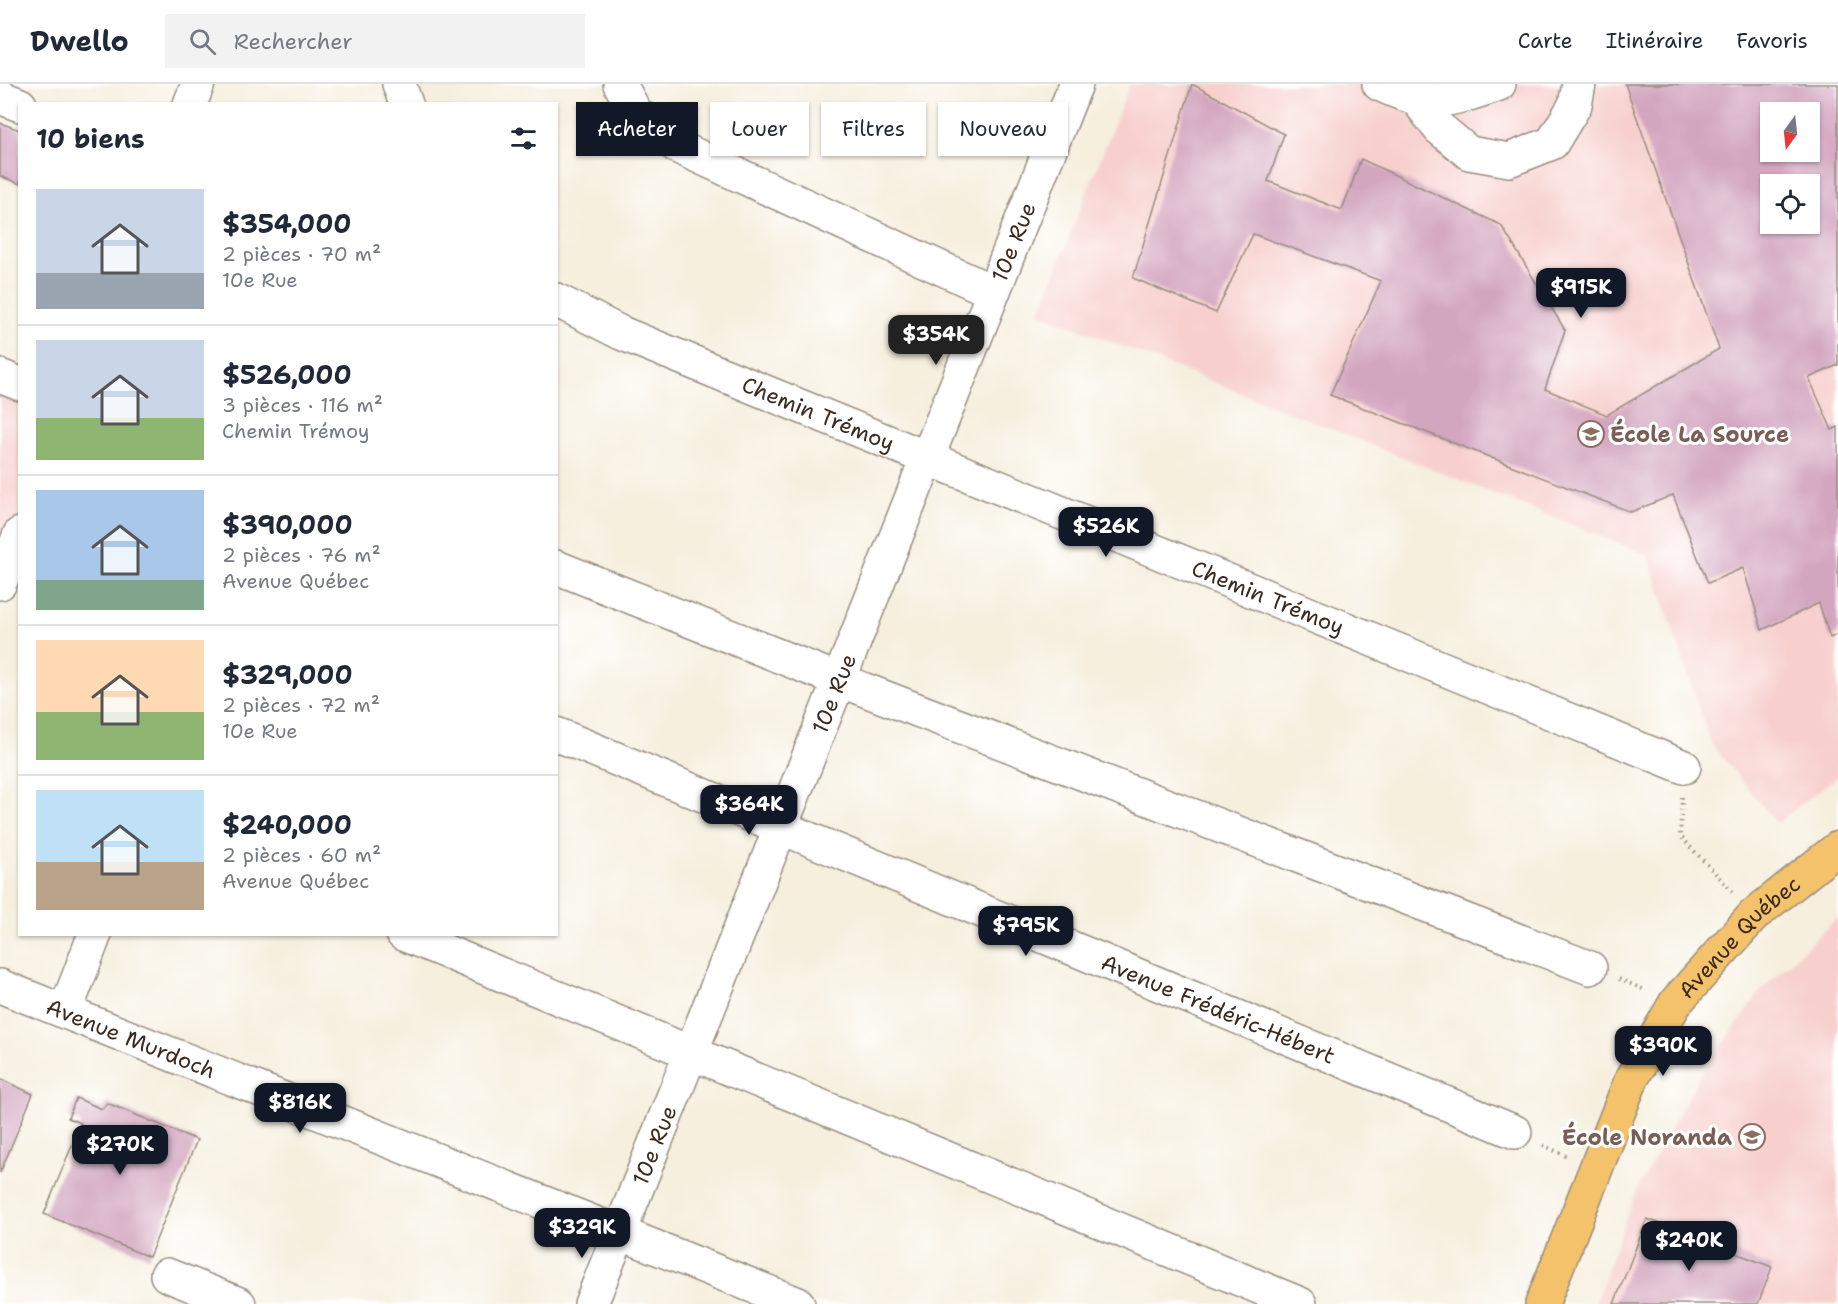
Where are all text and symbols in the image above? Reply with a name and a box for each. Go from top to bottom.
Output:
search box [165,14,585,68]
text: Dwello [30,22,129,60]
icon: search [186,25,219,58]
text: Rechercher [234,27,353,56]
text: Carte [1518,27,1573,55]
text: Itinéraire [1606,27,1703,55]
text: Favoris [1736,27,1808,55]
chip: Acheter [576,102,698,156]
chip: Louer [710,102,809,156]
chip: Filtres [821,102,926,156]
chip: Nouveau [938,102,1068,156]
north arrow [1760,102,1820,162]
map controls [1760,102,1820,234]
text: 10 biens [36,121,145,156]
icon: filters [507,122,540,155]
button: locate [1760,174,1820,234]
street label: 10e Rue [985,198,1043,286]
text: $354,000 [222,206,352,241]
icon: home [84,213,156,285]
text: 2 pièces · 70 m² [222,241,381,267]
text: 10e Rue [222,267,298,293]
pin: $915K [1539,268,1623,319]
text: $915K [1550,274,1612,300]
pin: $354K [894,315,978,366]
text: $354K [902,321,970,347]
text: $526,000 [222,357,352,392]
icon: home [84,364,156,436]
street label: Chemin Trémoy [737,370,899,458]
text: 3 pièces · 116 m² [222,392,383,418]
text: Chemin Trémoy [222,418,369,444]
place label: École La Source [1610,418,1789,449]
school or university icon: École La Source [1576,419,1606,449]
text: $390,000 [222,507,353,542]
pin: $526K [1064,507,1148,558]
text: $526K [1072,513,1140,539]
icon: home [84,514,156,586]
text: 2 pièces · 76 m² [222,542,381,568]
street label: Chemin Trémoy [1187,554,1349,642]
text: Avenue Québec [222,568,369,594]
street label: 10e Rue [805,650,863,738]
text: $329,000 [222,657,353,692]
icon: home [84,664,156,736]
text: 2 pièces · 72 m² [222,692,380,718]
text: 10e Rue [222,718,298,744]
pin: $364K [707,785,791,836]
text: $364K [714,791,784,817]
text: $240,000 [222,807,352,842]
icon: home [84,814,156,886]
text: 2 pièces · 60 m² [222,842,381,868]
text: Avenue Québec [222,868,369,894]
street label: Avenue Québec [1672,870,1806,1005]
pin: $795K [984,906,1068,957]
text: $795K [992,912,1060,938]
street label: Avenue Frédéric-Hébert [1097,948,1339,1071]
street label: Avenue Murdoch [42,992,220,1085]
pin: $390K [1621,1026,1705,1077]
text: $390K [1629,1032,1697,1058]
pin: $816K [258,1083,342,1134]
text: $816K [268,1089,332,1115]
street label: 10e Rue [626,1101,683,1189]
place label: École Noranda [1562,1121,1732,1152]
school or university icon: École Noranda [1737,1122,1767,1152]
pin: $270K [78,1125,162,1176]
text: $270K [86,1131,154,1157]
pin: $329K [540,1208,624,1259]
text: $329K [548,1214,616,1240]
pin: $240K [1647,1221,1731,1272]
text: $240K [1655,1227,1723,1253]

